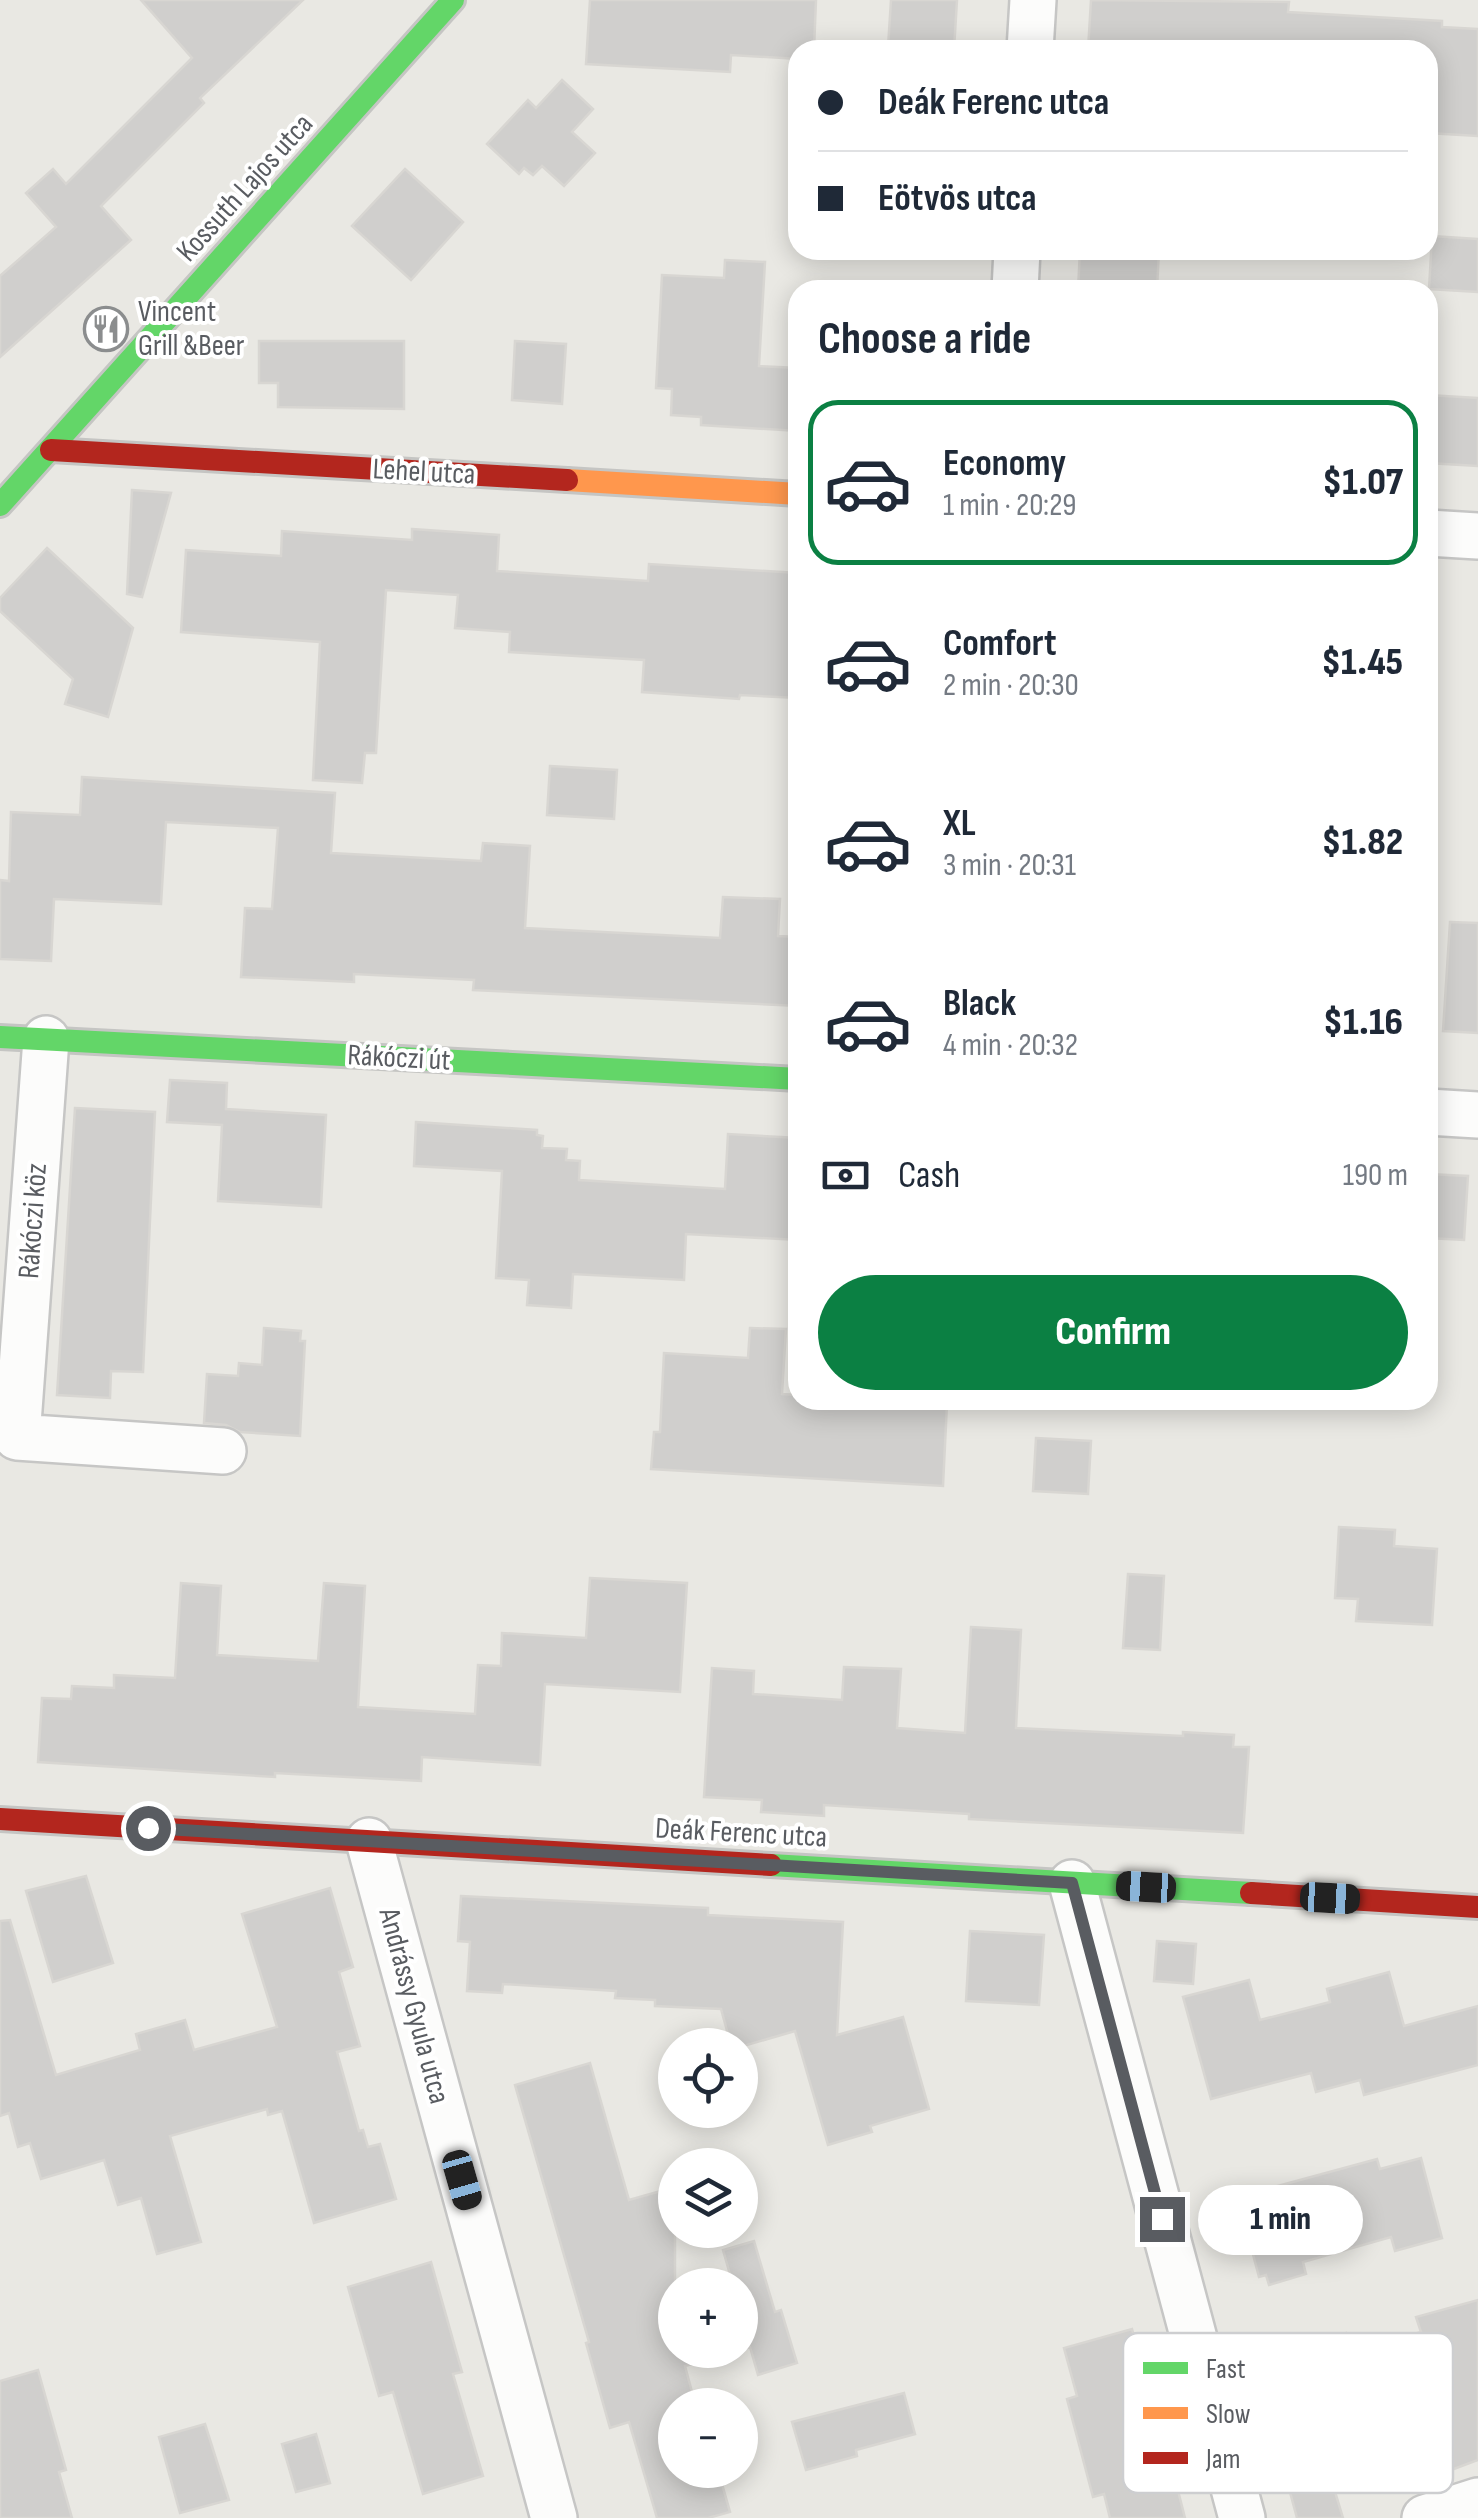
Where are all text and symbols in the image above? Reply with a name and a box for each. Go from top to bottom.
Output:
text: Deák Ferenc utca [878,80,1109,125]
street label: Kossuth Lajos utca [169,107,321,269]
text: Eötvös utca [878,176,1037,221]
place label: Vincent Grill &Beer [138,294,245,364]
restaurant icon: Vincent Grill &Beer [83,306,129,352]
text: Choose a ride [818,312,1031,367]
icon: car [823,438,913,528]
text: Economy [943,441,1066,486]
street label: Lehel utca [372,451,476,493]
text: $1.07 [1323,460,1403,505]
text: 1 min · 20:29 [943,486,1077,525]
icon: car [823,618,913,708]
text: Comfort [943,621,1057,666]
text: $1.45 [1321,640,1403,685]
text: 2 min · 20:30 [943,666,1079,705]
icon: car [823,798,913,888]
text: XL [943,801,976,846]
text: $1.82 [1322,820,1403,865]
text: 3 min · 20:31 [943,846,1076,885]
icon: car [823,978,913,1068]
text: Black [943,981,1016,1026]
text: $1.16 [1323,1000,1403,1045]
text: 4 min · 20:32 [943,1026,1078,1065]
street label: Rákóczi út [347,1037,451,1079]
icon: cash [818,1148,873,1203]
text: Cash [898,1153,960,1198]
text: 190 m [1343,1156,1408,1195]
street label: Rákóczi köz [11,1162,55,1280]
button: Confirm [818,1275,1408,1390]
route start [126,1806,171,1851]
street label: Deák Ferenc utca [654,1811,828,1855]
car [1115,1870,1177,1904]
car [1299,1881,1361,1915]
street label: Andrássy Gyula utca [370,1903,457,2108]
map controls [658,2028,758,2488]
button: locate [658,2028,758,2128]
car [439,2147,485,2213]
button: layers [658,2148,758,2248]
callout: 1 min [1197,2184,1362,2254]
route end [1140,2197,1185,2242]
text: 1 min [1250,2200,1311,2239]
button: + [658,2268,758,2368]
legend [1123,2333,1453,2493]
text: Fast [1206,2353,1245,2386]
button: − [658,2388,758,2488]
text: Slow [1206,2398,1251,2431]
text: Jam [1205,2443,1241,2476]

